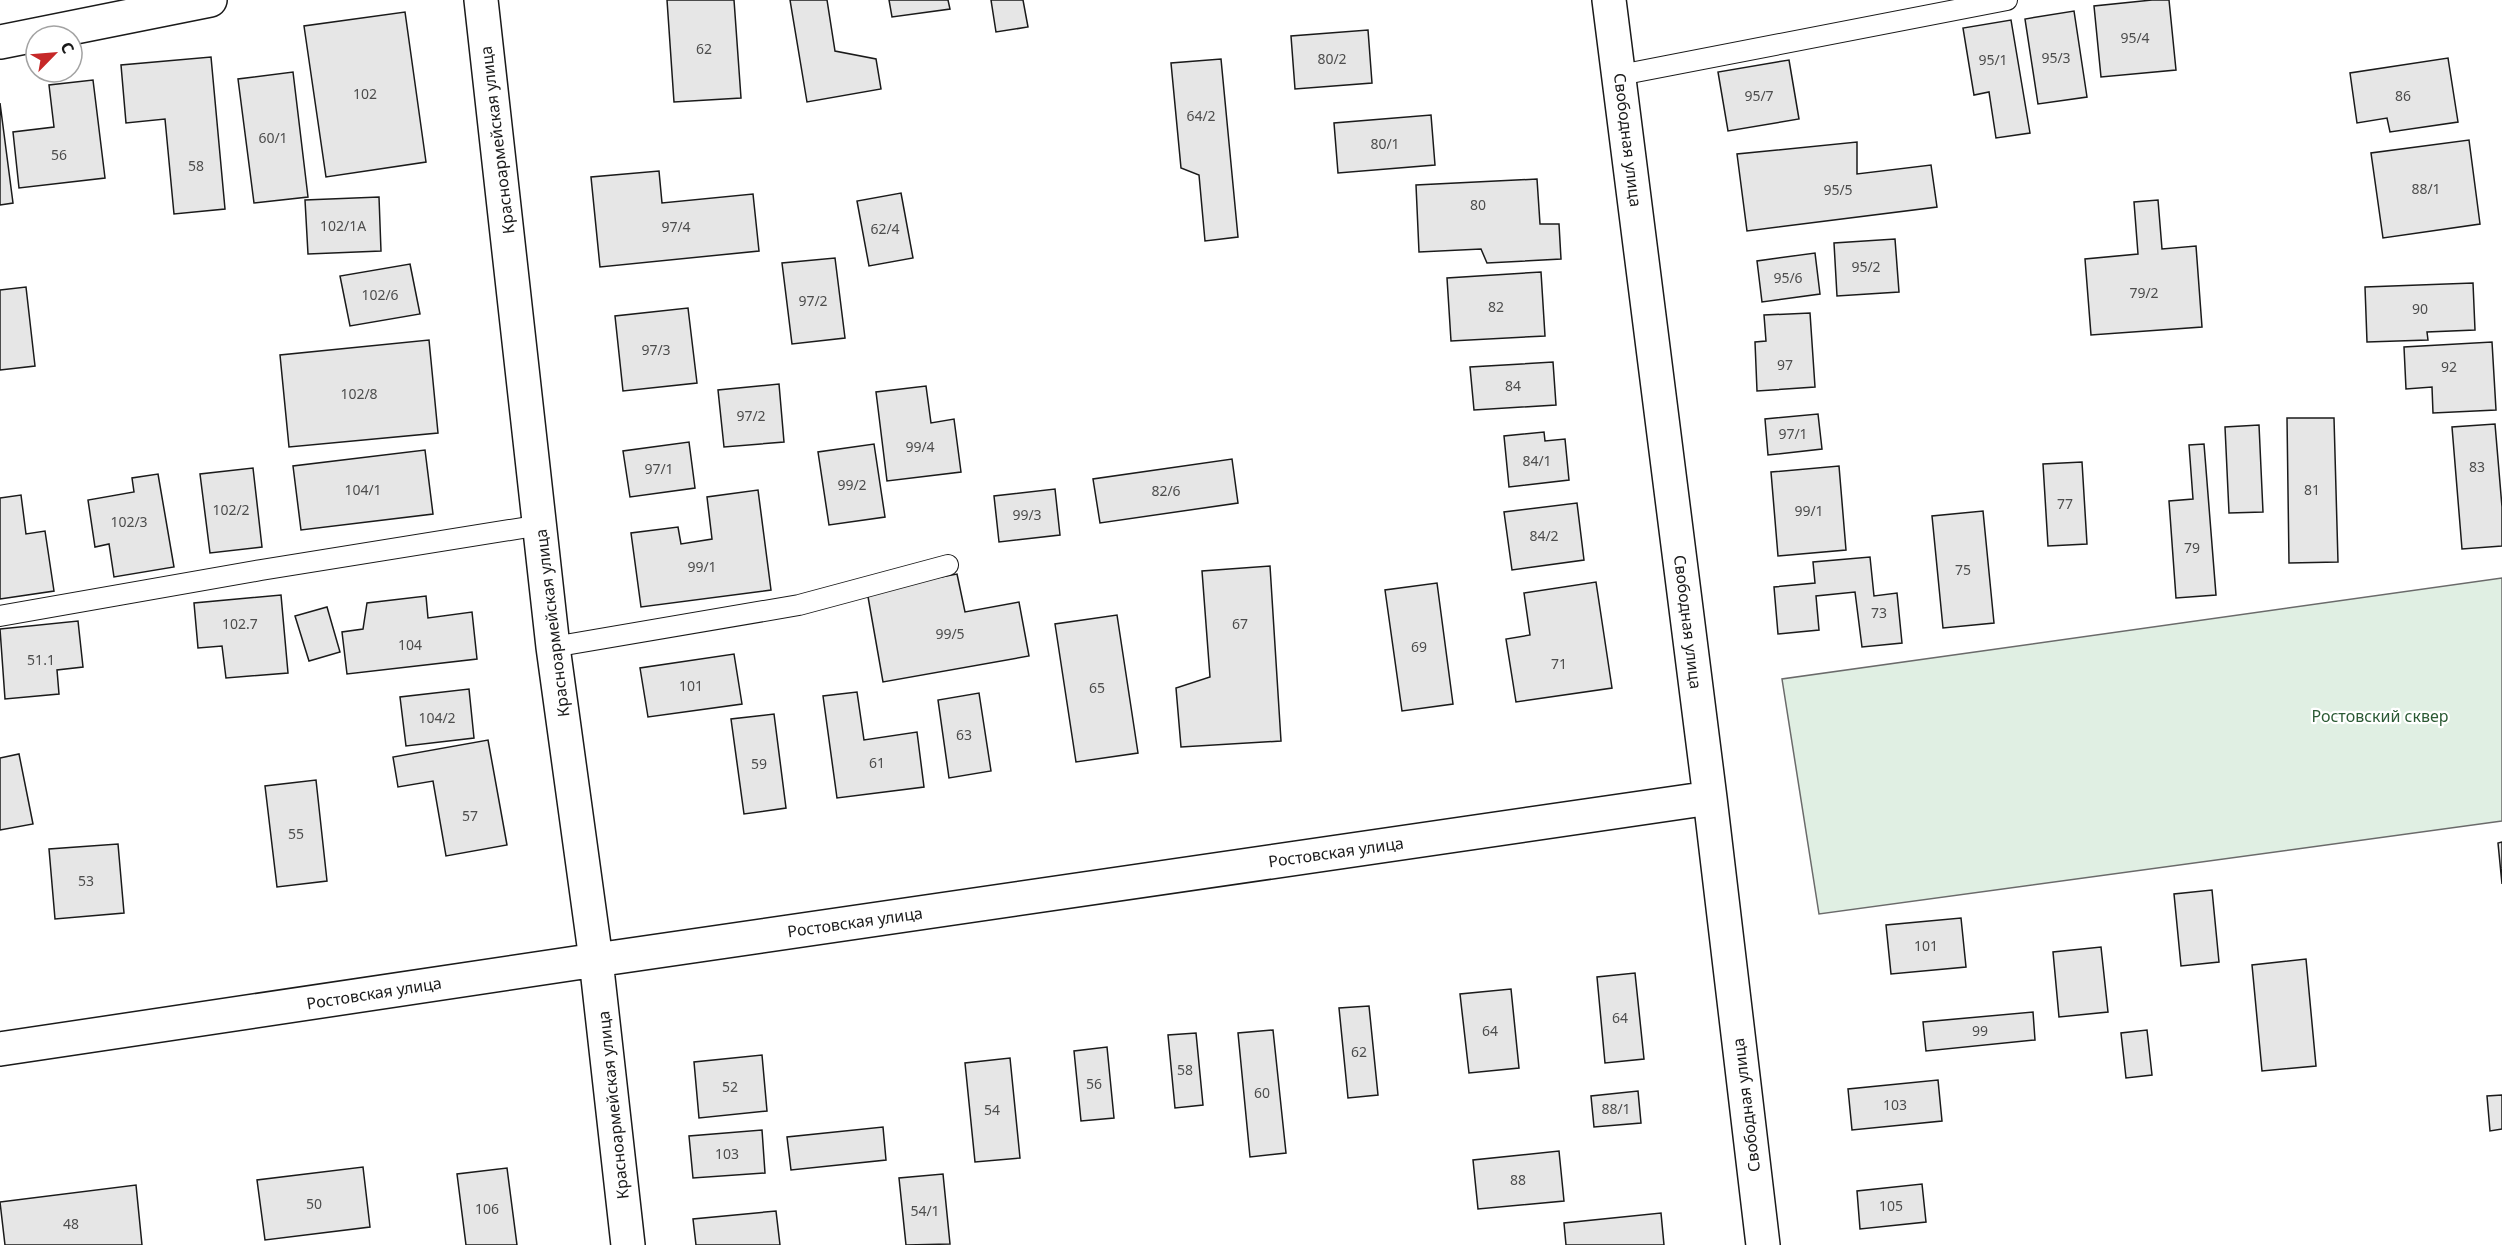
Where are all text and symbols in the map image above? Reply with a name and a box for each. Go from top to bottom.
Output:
north arrow [24,24,84,84]
house number: 95/4 [2120,28,2150,47]
text: С [55,38,80,57]
house number: 62 [696,39,712,58]
street label: Красноармейская улица [475,45,519,235]
house number: 95/3 [2041,48,2071,67]
house number: 80/2 [1317,49,1347,68]
house number: 95/1 [1978,50,2008,69]
street label: Свободная улица [1609,72,1647,208]
house number: 102 [353,84,377,103]
house number: 95/7 [1744,86,1774,105]
house number: 86 [2395,86,2411,105]
house number: 64/2 [1186,106,1216,125]
house number: 60/1 [258,128,288,147]
house number: 80/1 [1370,134,1400,153]
house number: 56 [51,145,67,164]
house number: 58 [188,156,204,175]
house number: 88/1 [2411,179,2441,198]
house number: 95/5 [1823,180,1853,199]
house number: 80 [1470,195,1486,214]
house number: 102/1А [320,216,366,235]
house number: 97/4 [661,217,691,236]
house number: 62/4 [870,219,900,238]
house number: 95/2 [1851,257,1881,276]
house number: 95/6 [1773,268,1803,287]
house number: 79/2 [2129,283,2159,302]
house number: 102/6 [361,285,399,304]
house number: 97/2 [798,291,828,310]
house number: 82 [1488,297,1504,316]
house number: 90 [2412,299,2428,318]
house number: 97/3 [641,340,671,359]
house number: 97 [1777,355,1793,374]
house number: 92 [2441,357,2457,376]
house number: 84 [1505,376,1521,395]
house number: 102/8 [340,384,378,403]
house number: 97/2 [736,406,766,425]
house number: 97/1 [1778,424,1808,443]
house number: 99/4 [905,437,935,456]
house number: 84/1 [1522,451,1552,470]
house number: 83 [2469,457,2485,476]
house number: 97/1 [644,459,674,478]
house number: 99/2 [837,475,867,494]
house number: 104/1 [344,480,382,499]
house number: 81 [2304,480,2320,499]
house number: 82/6 [1151,481,1181,500]
house number: 77 [2057,494,2073,513]
house number: 102/2 [212,500,250,519]
house number: 99/1 [1794,501,1824,520]
house number: 99/3 [1012,505,1042,524]
house number: 102/3 [110,512,148,531]
house number: 84/2 [1529,526,1559,545]
street label: Красноармейская улица [530,528,574,718]
house number: 79 [2184,538,2200,557]
street label: Свободная улица [1669,554,1707,690]
house number: 99/1 [687,557,717,576]
house number: 75 [1955,560,1971,579]
house number: 73 [1871,603,1887,622]
house number: 102.7 [222,614,258,633]
house number: 67 [1232,614,1248,633]
house number: 99/5 [935,624,965,643]
house number: 104 [398,635,422,654]
house number: 69 [1411,637,1427,656]
house number: 51.1 [27,650,55,669]
house number: 71 [1551,654,1567,673]
house number: 101 [679,676,703,695]
house number: 65 [1089,678,1105,697]
park label: Ростовский сквер [2311,705,2449,727]
house number: 104/2 [418,708,456,727]
house number: 63 [956,725,972,744]
house number: 61 [869,753,885,772]
house number: 59 [751,754,767,773]
house number: 57 [462,806,478,825]
house number: 55 [288,824,304,843]
street label: Ростовская улица [1267,832,1405,872]
house number: 53 [78,871,94,890]
street label: Ростовская улица [786,902,924,942]
house number: 101 [1914,936,1938,955]
street label: Ростовская улица [305,971,443,1015]
house number: 64 [1612,1008,1628,1027]
street label: Красноармейская улица [592,1010,634,1200]
house number: 64 [1482,1021,1498,1040]
house number: 99 [1972,1021,1988,1040]
street label: Свободная улица [1727,1037,1765,1173]
house number: 62 [1351,1042,1367,1061]
house number: 58 [1177,1060,1193,1079]
house number: 56 [1086,1074,1102,1093]
house number: 52 [722,1077,738,1096]
house number: 60 [1254,1083,1270,1102]
house number: 103 [1883,1095,1907,1114]
house number: 88/1 [1601,1099,1631,1118]
house number: 54 [984,1100,1000,1119]
house number: 103 [715,1144,739,1163]
house number: 88 [1510,1170,1526,1189]
house number: 50 [306,1194,322,1213]
house number: 105 [1879,1196,1903,1215]
house number: 106 [475,1199,499,1218]
house number: 54/1 [910,1201,940,1220]
house number: 48 [63,1214,79,1233]

